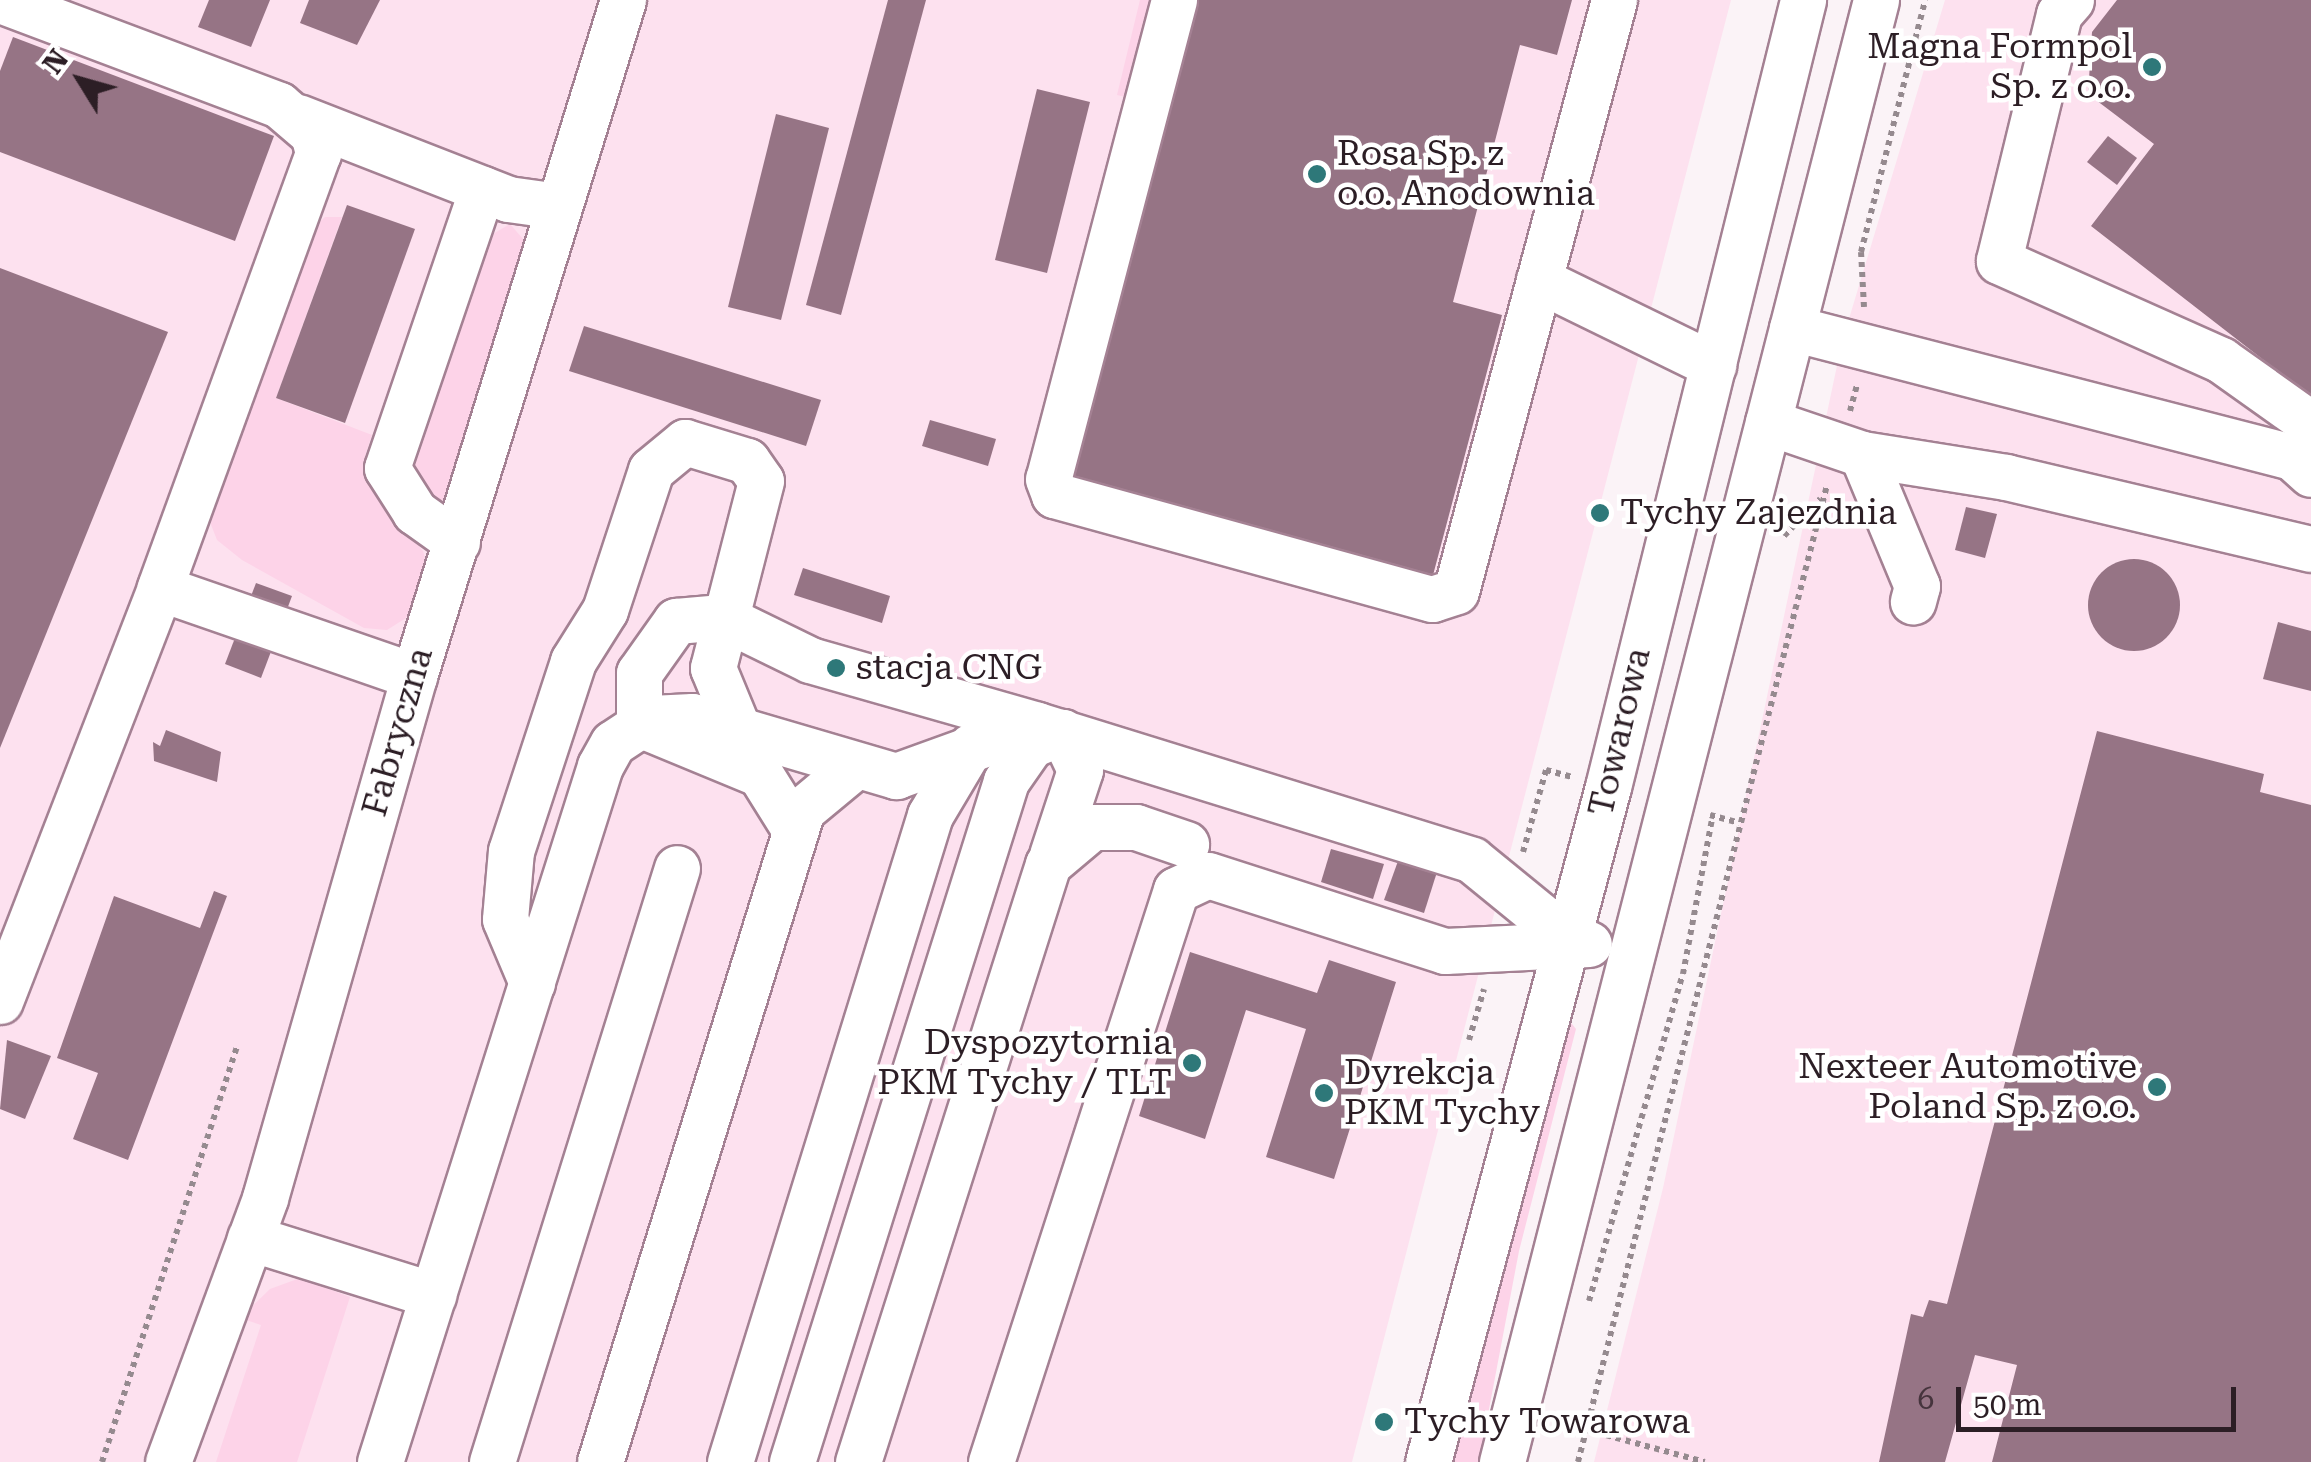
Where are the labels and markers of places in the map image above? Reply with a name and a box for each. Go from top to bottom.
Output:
place label: Magna Formpol Sp. z o.o. [1867,26,2132,108]
marker: Magna Formpol Sp. z o.o. [2141,56,2163,78]
place label: Rosa Sp. z o.o. Anodownia [1337,133,1595,215]
marker: Rosa Sp. z o.o. Anodownia [1306,163,1328,185]
place label: Tychy Zajezdnia [1620,492,1897,534]
marker: Tychy Zajezdnia [1589,502,1611,524]
place label: stacja CNG [856,647,1042,689]
marker: stacja CNG [825,657,847,679]
place label: Dyspozytornia PKM Tychy / TLT [877,1022,1172,1104]
place label: Nexteer Automotive Poland Sp. z o.o. [1798,1046,2137,1128]
marker: Dyspozytornia PKM Tychy / TLT [1181,1052,1203,1074]
place label: Dyrekcja PKM Tychy [1344,1052,1540,1134]
marker: Nexteer Automotive Poland Sp. z o.o. [2146,1076,2168,1098]
marker: Dyrekcja PKM Tychy [1313,1082,1335,1104]
place label: Tychy Towarowa [1404,1401,1690,1443]
marker: Tychy Towarowa [1373,1411,1395,1433]

